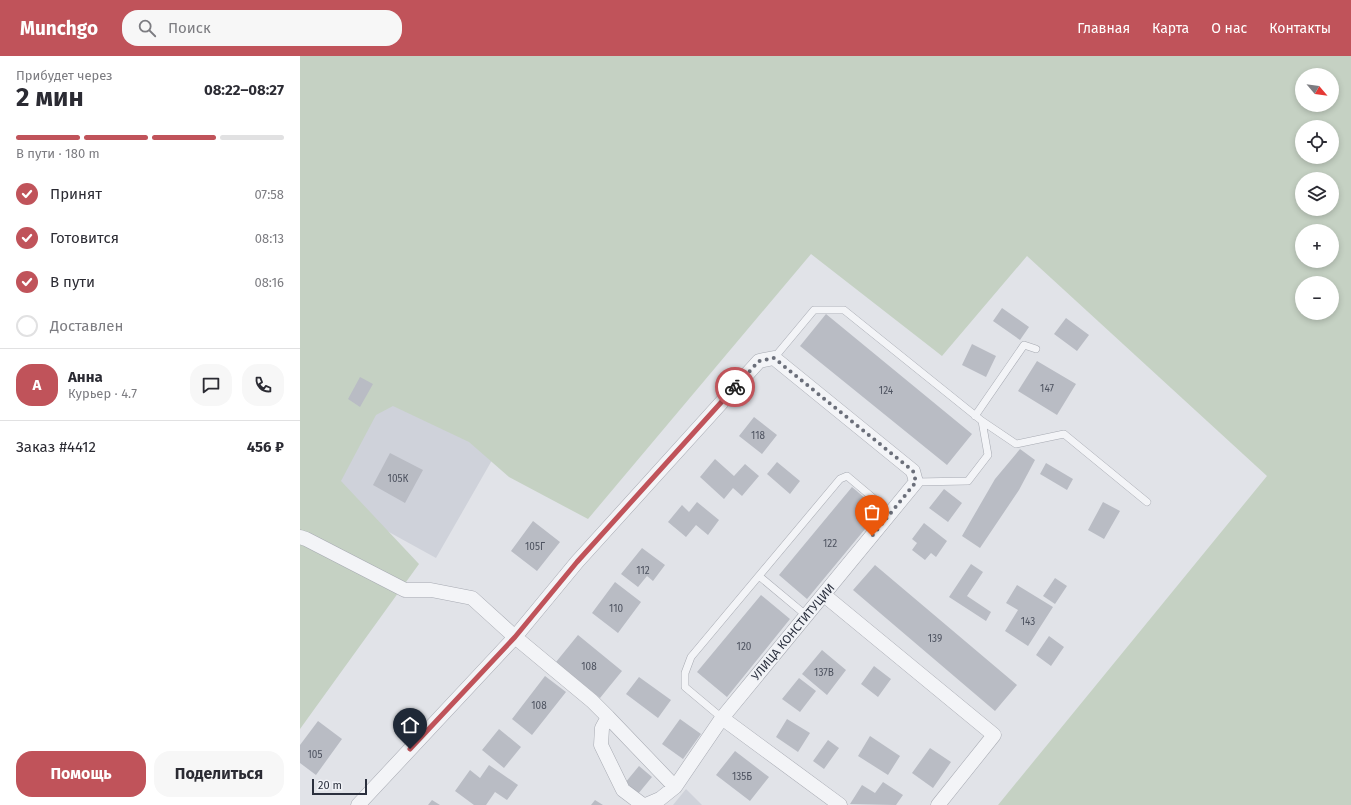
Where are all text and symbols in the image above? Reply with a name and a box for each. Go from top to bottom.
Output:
search box [122,10,402,46]
text: Munchgo [20,17,98,40]
icon: search [136,17,158,39]
text: Поиск [168,19,211,37]
text: Главная [1077,20,1130,37]
text: Карта [1152,20,1189,37]
text: О нас [1211,20,1247,37]
text: Контакты [1269,20,1331,37]
text: Прибудет через [16,68,113,83]
north arrow [1295,68,1339,112]
map controls [1295,68,1339,320]
text: 08:22–08:27 [204,81,284,99]
text: 2 мин [16,82,84,113]
button: locate [1295,120,1339,164]
text: В пути · 180 m [16,146,100,161]
button: layers [1295,172,1339,216]
icon: check [16,183,38,205]
text: Принят [50,185,102,203]
text: 07:58 [254,187,284,202]
button: + [1295,224,1339,268]
icon: check [16,227,38,249]
text: Готовится [50,229,119,247]
text: 08:13 [255,231,284,246]
icon: check [16,271,38,293]
text: В пути [50,273,95,291]
text: 08:16 [254,275,284,290]
button: − [1295,276,1339,320]
text: Доставлен [50,317,123,335]
button: chat [190,364,232,406]
button: phone [242,364,284,406]
courier [715,367,755,407]
text: Анна [68,368,103,386]
text: А [33,376,41,394]
icon: bike [724,376,746,398]
house number: 147 [1040,383,1054,395]
house number: 124 [879,385,894,397]
text: Курьер · 4.7 [68,386,137,401]
house number: 118 [751,430,766,442]
text: Заказ #4412 [16,438,96,456]
text: 456 ₽ [247,438,284,456]
house number: 105К [388,473,409,485]
pin [855,495,889,536]
icon: bag [861,501,883,523]
house number: 122 [823,538,837,550]
house number: 105Г [525,541,545,553]
house number: 112 [636,565,650,577]
street label: УЛИЦА КОНСТИТУЦИИ [749,581,837,683]
house number: 110 [609,603,623,615]
house number: 143 [1021,616,1035,628]
house number: 139 [928,633,942,645]
house number: 120 [737,641,752,653]
house number: 108 [581,661,597,673]
house number: 137В [814,667,834,679]
house number: 108 [531,700,547,712]
pin [393,708,427,749]
icon: home [399,714,421,736]
house number: 105 [308,749,322,761]
button: Помощь [16,751,146,797]
button: Поделиться [154,751,284,797]
house number: 135Б [732,771,752,783]
scale bar [312,777,367,796]
text: 20 m [318,779,342,792]

